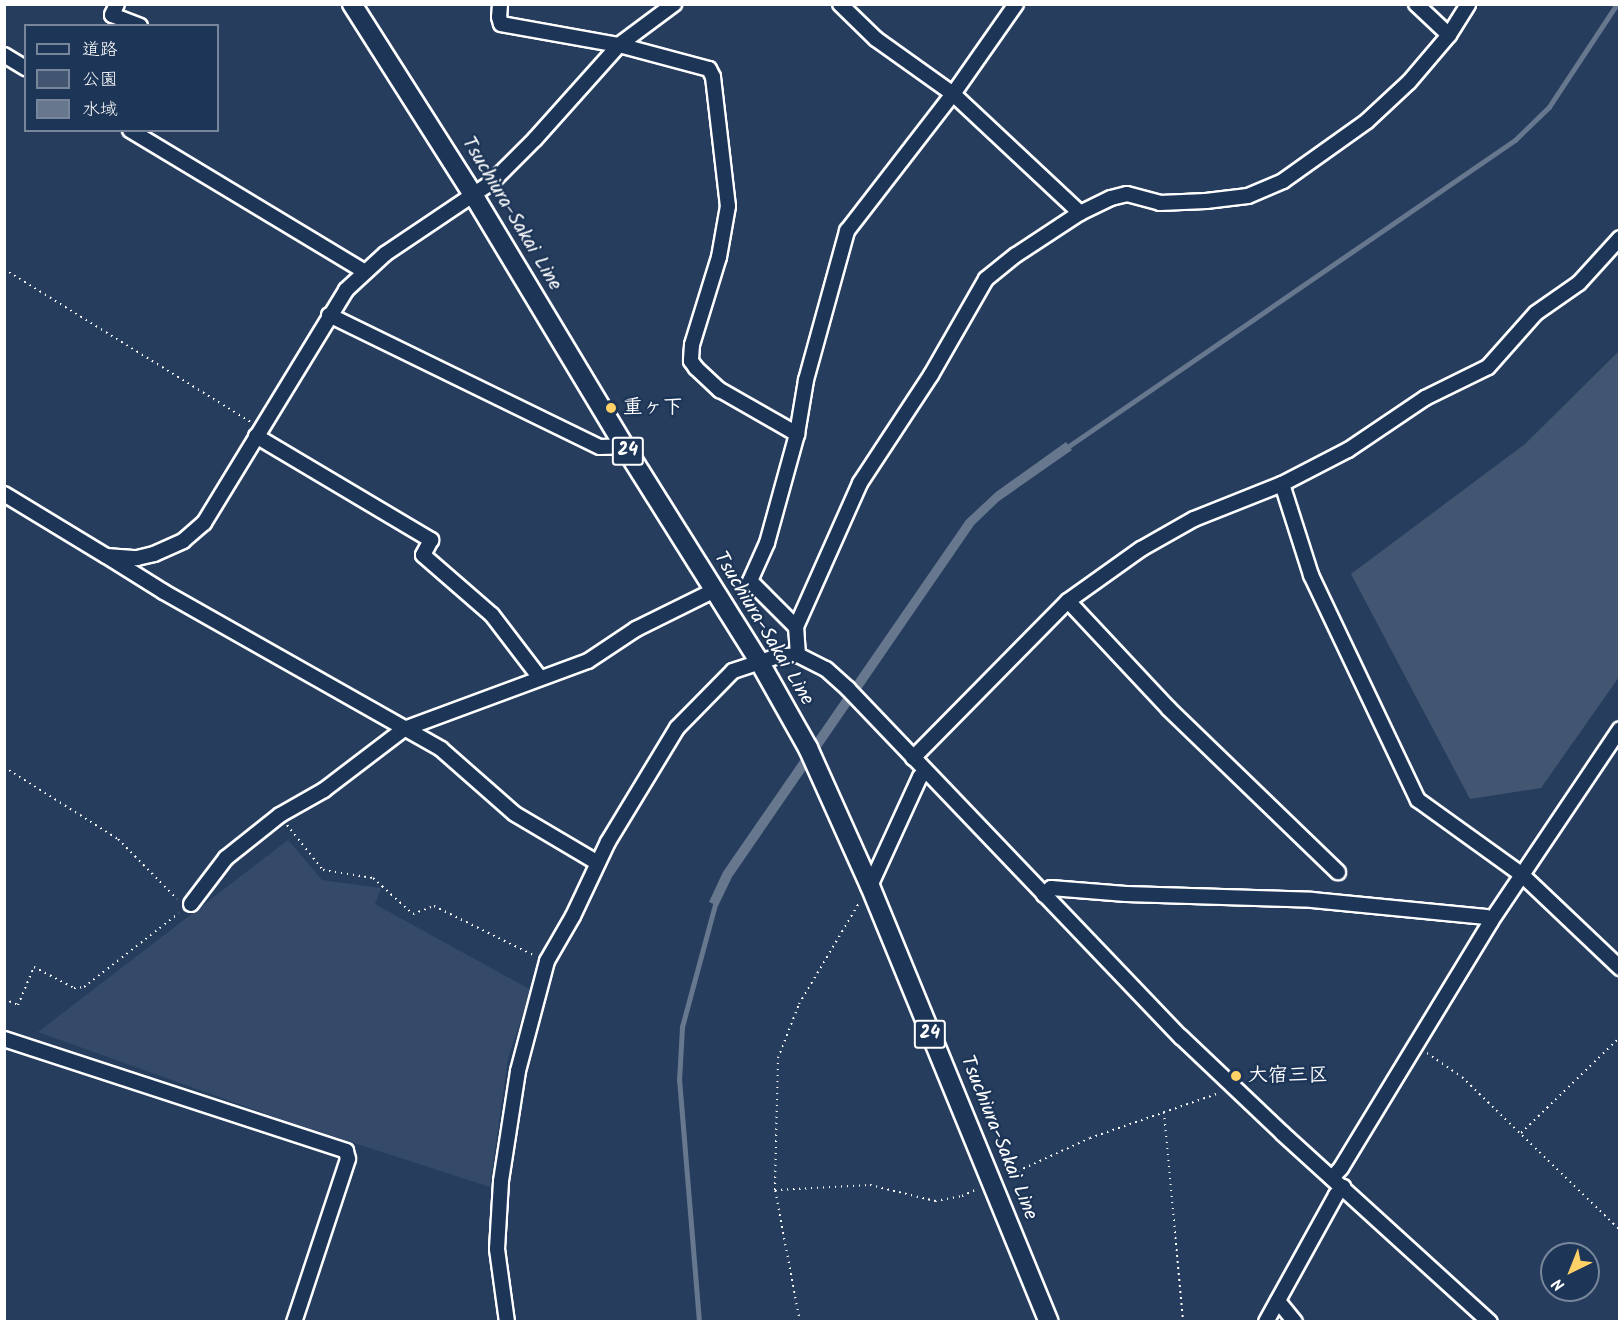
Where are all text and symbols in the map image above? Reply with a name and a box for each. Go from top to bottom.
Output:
legend [24,24,219,132]
text: 道路 [82,36,118,65]
text: 公園 [82,66,118,95]
text: 水域 [82,96,118,125]
street label: Tsuchiura-Sakai Line [456,133,566,295]
place label: 重ヶ下 [623,396,683,420]
marker: 重ヶ下 [604,401,618,415]
road number: 24 [612,436,644,466]
street label: Tsuchiura-Sakai Line [708,548,818,710]
road number: 24 [914,1019,946,1049]
street label: Tsuchiura-Sakai Line [954,1052,1042,1224]
place label: 大宿三区 [1248,1064,1328,1088]
marker: 大宿三区 [1229,1069,1243,1083]
north arrow [1540,1242,1600,1302]
text: N [1547,1271,1571,1297]

